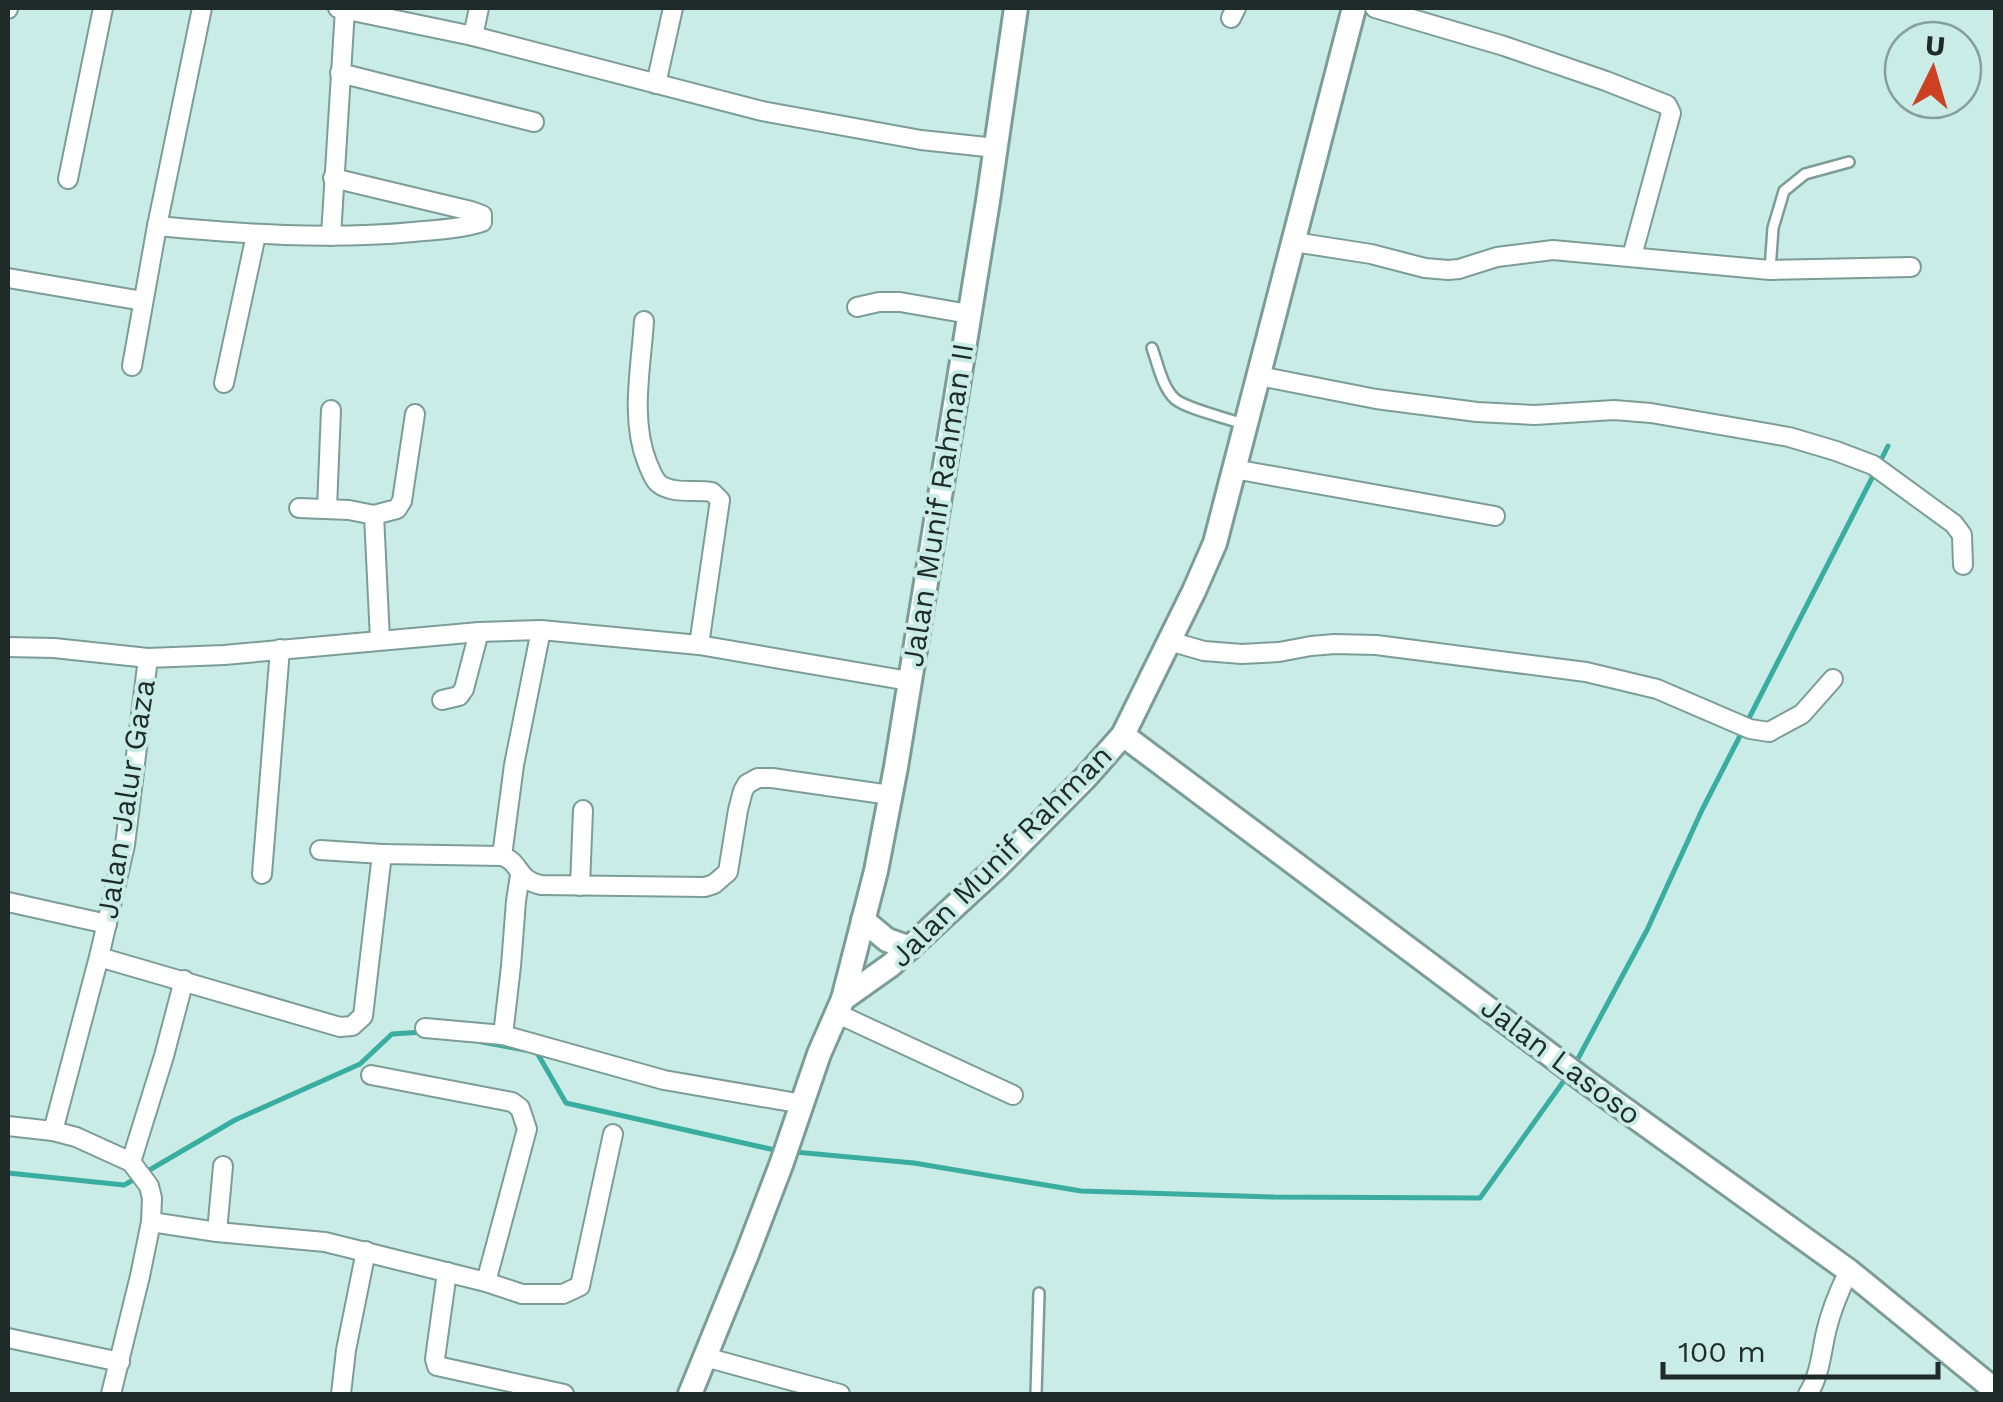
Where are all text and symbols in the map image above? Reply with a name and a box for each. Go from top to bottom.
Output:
north arrow [1883,20,1983,120]
text: U [1924,28,1946,63]
street label: Jalan Munif Rahman II [895,341,980,669]
street label: Jalan Jalur Gaza [89,677,162,921]
street label: Jalan Munif Rahman [882,737,1119,974]
street label: Jalan Lasoso [1475,989,1648,1132]
scale bar [1663,1317,1938,1379]
text: 100 m [1678,1334,1766,1369]

